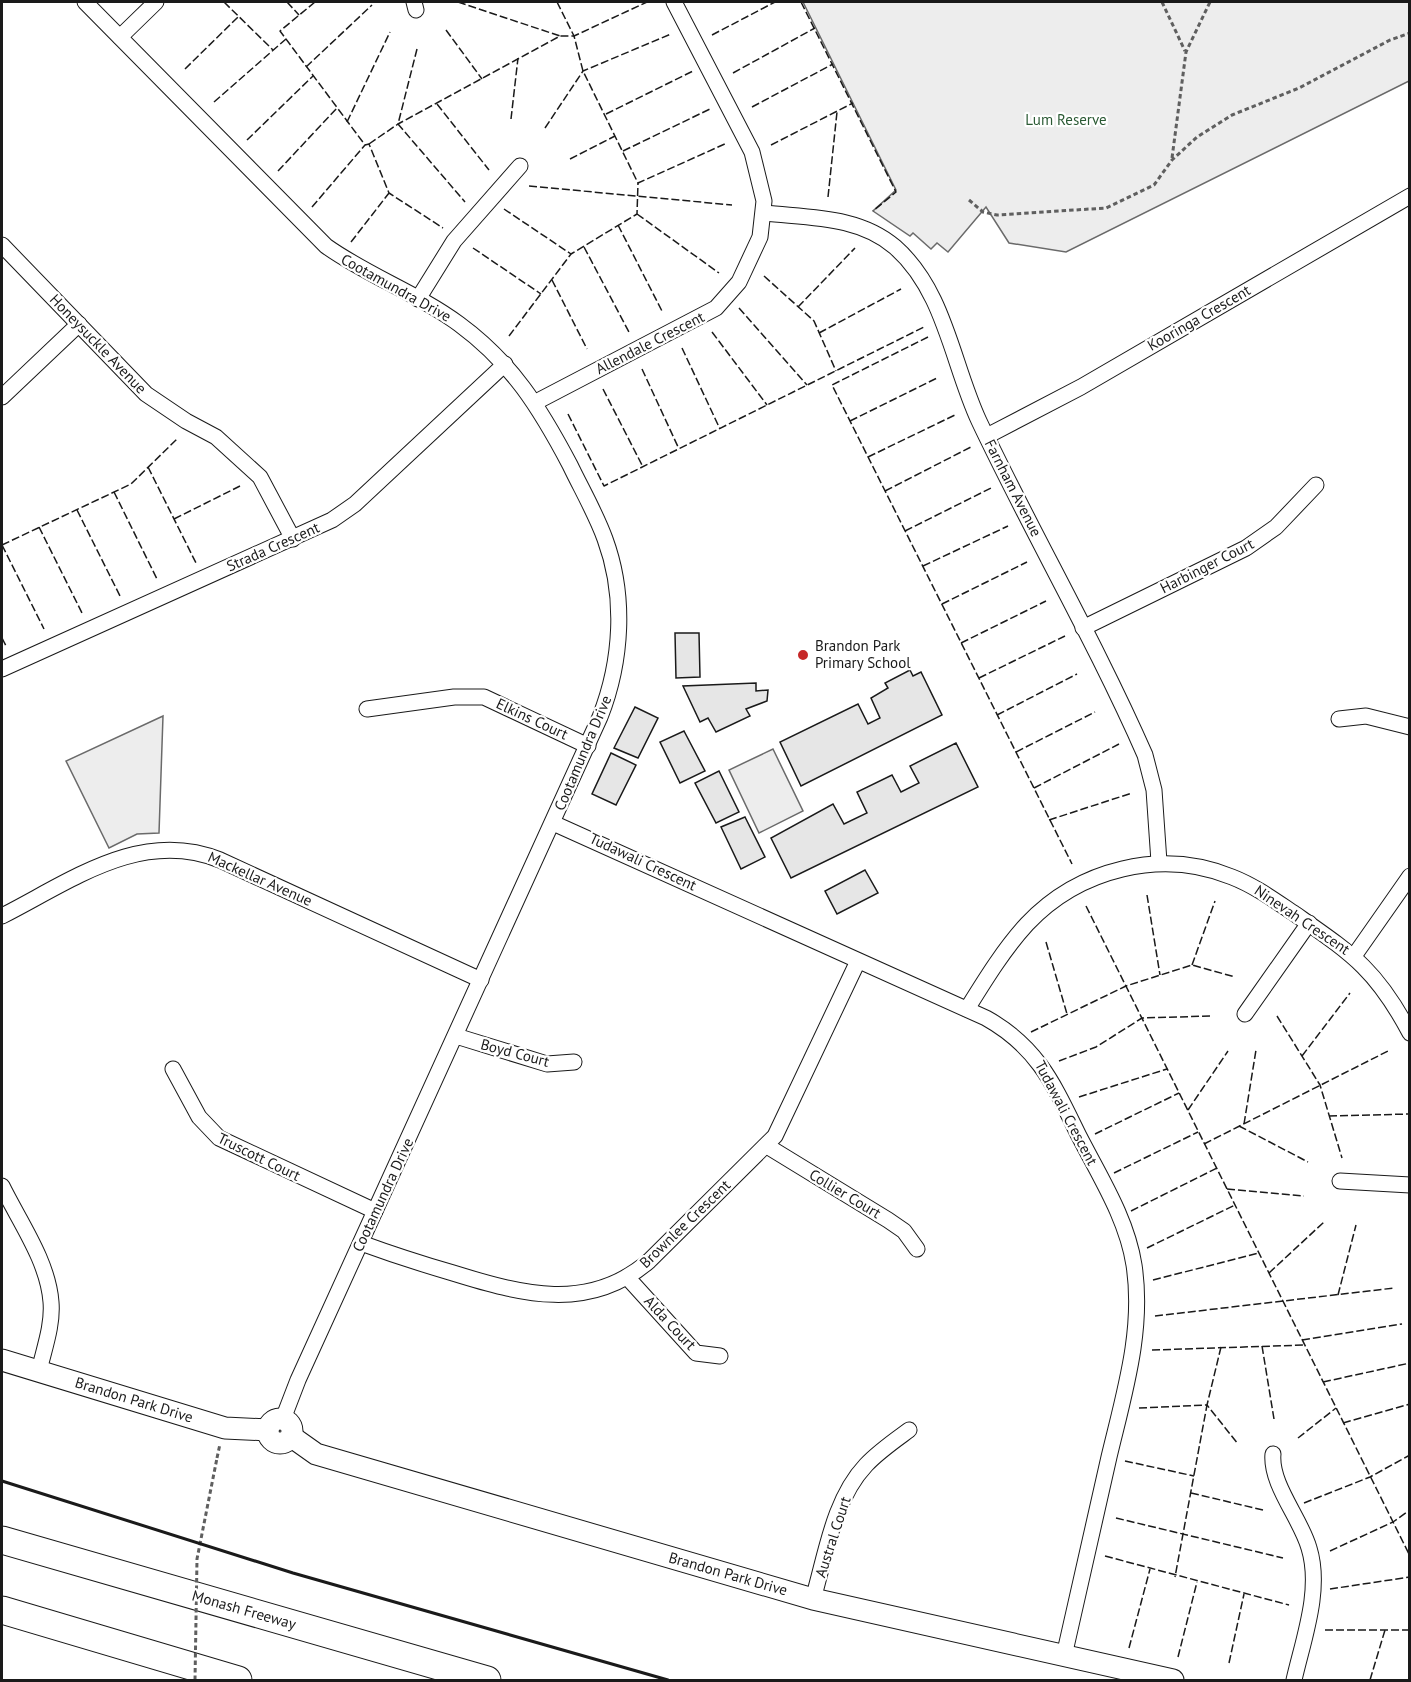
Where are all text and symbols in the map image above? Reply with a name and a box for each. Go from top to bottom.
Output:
park label: Lum Reserve [1025,110,1107,129]
street label: Cootamundra Drive [338,249,455,326]
street label: Kooringa Crescent [1144,280,1254,355]
street label: Honeysuckle Avenue [46,290,151,397]
street label: Allendale Crescent [592,307,707,378]
street label: Farnham Avenue [981,436,1046,540]
street label: Strada Crescent [223,518,322,576]
street label: Harbinger Court [1157,534,1257,597]
place label: Brandon Park Primary School [815,636,911,672]
marker: Brandon Park Primary School [796,648,810,662]
street label: Cootamundra Drive [550,692,615,813]
street label: Elkins Court [493,694,571,743]
street label: Tudawali Crescent [587,828,700,895]
street label: Mackellar Avenue [205,847,315,910]
street label: Ninevah Crescent [1251,881,1354,959]
street label: Boyd Court [479,1034,552,1071]
street label: Tudawali Crescent [1031,1057,1102,1168]
street label: Truscott Court [215,1128,304,1185]
street label: Cootamundra Drive [348,1135,417,1255]
street label: Collier Court [806,1165,885,1222]
street label: Brownlee Crescent [635,1175,734,1272]
street label: Alda Court [640,1292,700,1354]
street label: Brandon Park Drive [73,1373,196,1427]
street label: Austral Court [811,1494,855,1580]
street label: Brandon Park Drive [667,1547,790,1600]
street label: Monash Freeway [190,1586,298,1633]

